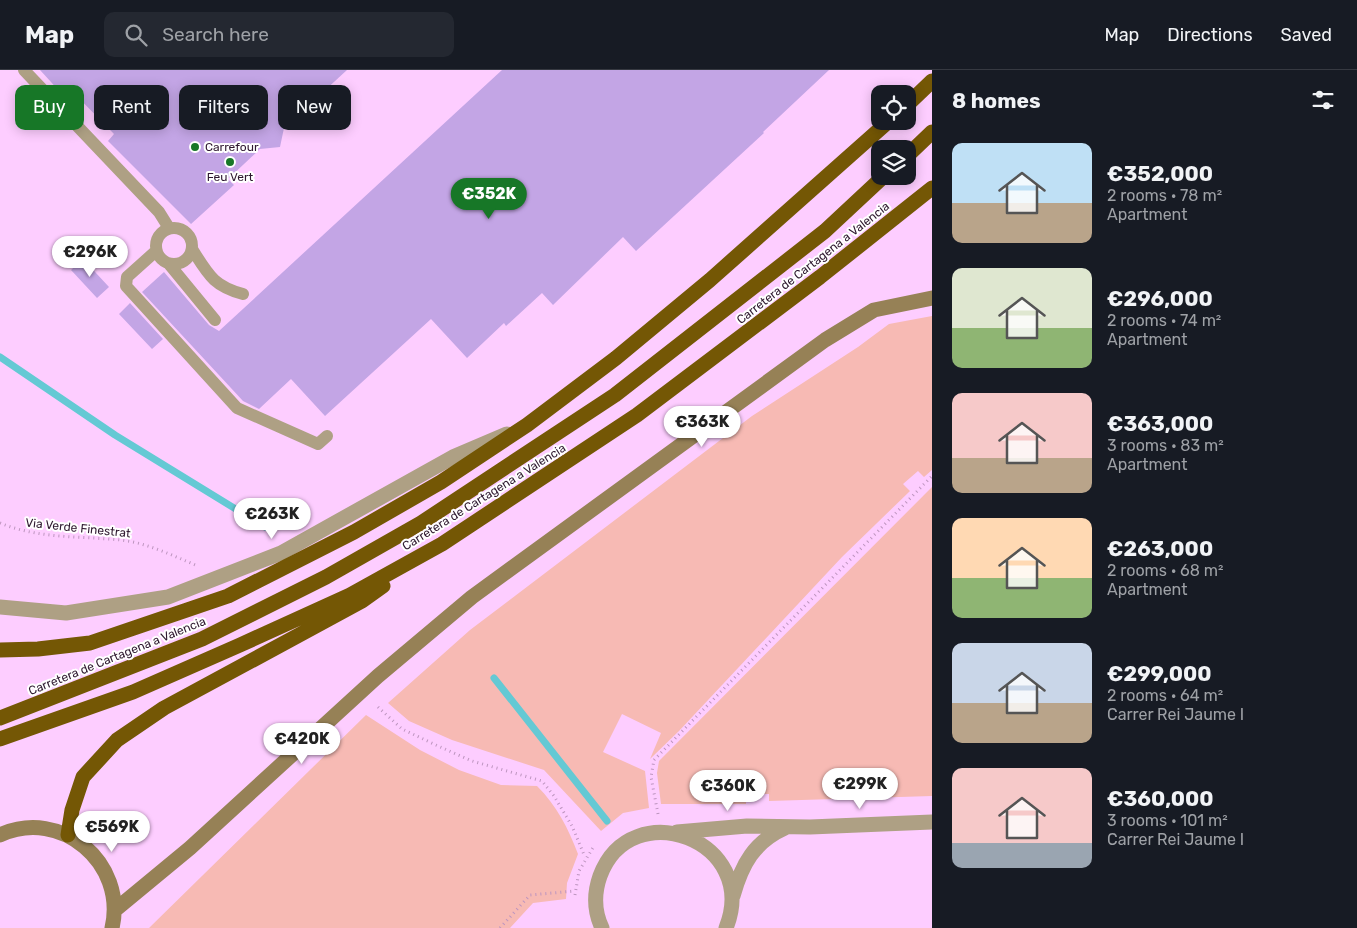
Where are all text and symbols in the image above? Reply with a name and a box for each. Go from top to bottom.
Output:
search box [104,12,454,57]
text: Map [25,21,74,49]
icon: search [122,21,150,49]
text: Search here [162,23,269,46]
text: Map [1104,24,1139,46]
text: Directions [1167,24,1253,46]
text: Saved [1281,24,1332,46]
chip: Buy [15,85,84,130]
chip: Rent [94,85,169,130]
chip: Filters [179,85,268,130]
chip: New [278,85,351,130]
map controls [871,85,916,185]
button: locate [871,85,916,130]
icon: filters [1309,86,1337,114]
text: 8 homes [952,88,1041,113]
place label: Carrefour [205,140,259,154]
button: layers [871,140,916,185]
marker: Carrefour [189,141,201,153]
marker: Feu Vert [224,156,236,168]
text: €352,000 [1107,161,1213,186]
icon: home [992,163,1052,223]
place label: Feu Vert [207,170,254,184]
pin: €352K [454,178,524,220]
text: €352K [462,184,516,203]
text: 2 rooms · 78 m² [1107,186,1222,205]
street label: Carretera de Cartagena a Valencia [734,199,892,327]
text: Apartment [1107,205,1187,224]
pin: €296K [55,236,125,278]
text: €296K [63,242,117,261]
text: €296,000 [1107,286,1213,311]
icon: home [992,288,1052,348]
text: 2 rooms · 74 m² [1107,311,1221,330]
text: Apartment [1107,330,1187,349]
pin: €363K [667,406,737,448]
text: €363,000 [1107,411,1213,436]
text: €363K [675,412,729,431]
icon: home [992,413,1052,473]
text: 3 rooms · 83 m² [1107,436,1224,455]
street label: Carretera de Cartagena a Valencia [400,441,568,553]
text: Apartment [1107,455,1187,474]
pin: €263K [237,498,307,540]
text: €263K [245,504,299,523]
street label: Via Verde Finestrat [25,516,132,541]
text: €263,000 [1107,536,1213,561]
icon: home [992,538,1052,598]
text: 2 rooms · 68 m² [1107,561,1224,580]
text: Apartment [1107,580,1187,599]
street label: Carretera de Cartagena a Valencia [26,614,208,698]
text: €299,000 [1107,661,1212,686]
icon: home [992,663,1052,723]
text: 2 rooms · 64 m² [1107,686,1223,705]
text: Carrer Rei Jaume I [1107,705,1244,724]
pin: €420K [267,722,337,765]
text: €420K [274,729,330,748]
pin: €299K [825,768,895,810]
pin: €360K [693,770,763,812]
text: €299K [833,774,887,793]
text: €360K [700,776,756,795]
text: €360,000 [1107,786,1214,811]
icon: home [992,788,1052,848]
pin: €569K [77,810,147,853]
text: 3 rooms · 101 m² [1107,811,1228,830]
text: €569K [85,817,139,836]
text: Carrer Rei Jaume I [1107,830,1244,849]

